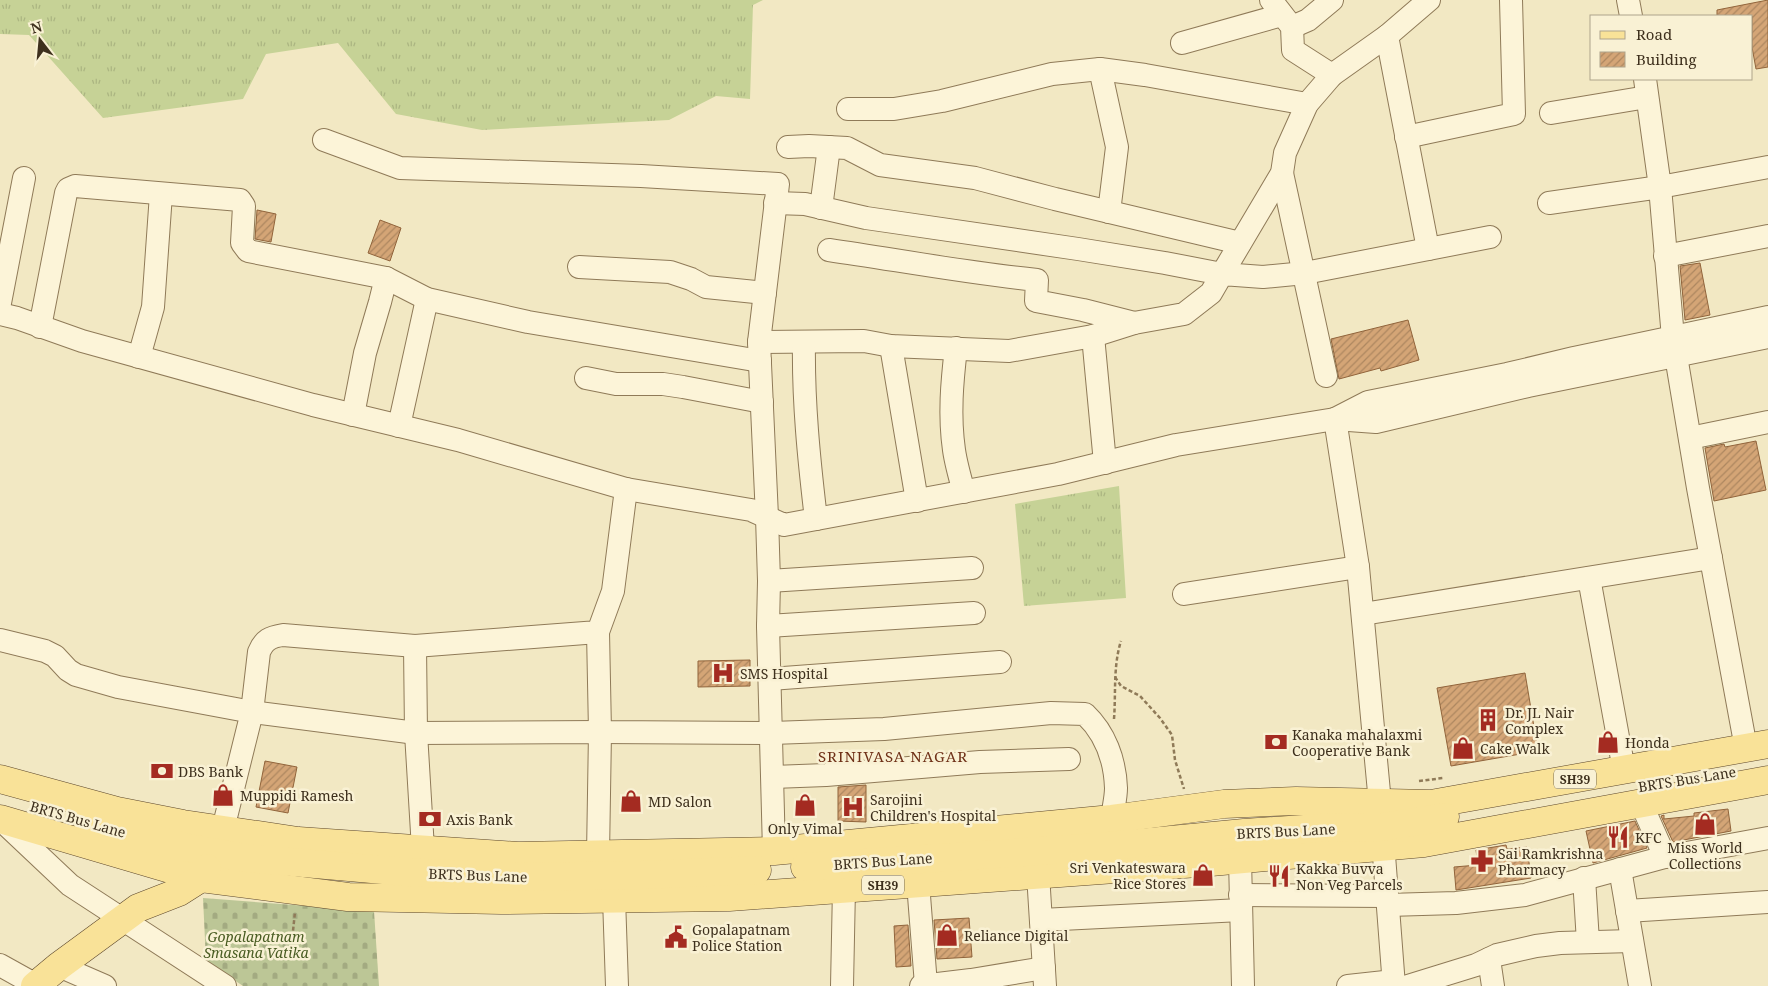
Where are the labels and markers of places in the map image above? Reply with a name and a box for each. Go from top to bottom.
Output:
hospital icon: SMS Hospital [710,660,736,686]
place label: SMS Hospital [740,664,828,683]
place label: Dr. JL Nair Complex [1505,703,1574,738]
building icon: Dr. JL Nair Complex [1475,707,1501,733]
place label: Kanaka mahalaxmi Cooperative Bank [1292,725,1423,760]
bank icon: Kanaka mahalaxmi Cooperative Bank [1263,729,1289,755]
shop icon: Honda [1595,729,1621,755]
place label: Honda [1625,733,1670,752]
shop icon: Cake Walk [1450,735,1476,761]
place label: Cake Walk [1480,739,1550,758]
bank icon: DBS Bank [149,758,175,784]
place label: DBS Bank [178,762,244,781]
shop icon: Muppidi Ramesh [210,782,236,808]
place label: Muppidi Ramesh [240,786,354,805]
shop icon: MD Salon [618,788,644,814]
place label: Sarojini Children's Hospital [870,790,997,825]
place label: MD Salon [648,792,712,811]
shop icon: Only Vimal [792,792,818,818]
hospital icon: Sarojini Children's Hospital [840,794,866,820]
bank icon: Axis Bank [417,806,443,832]
place label: Axis Bank [446,810,513,829]
shop icon: Miss World Collections [1692,811,1718,837]
place label: Only Vimal [768,819,843,838]
restaurant icon: KFC [1605,824,1631,850]
place label: KFC [1635,828,1662,847]
place label: Miss World Collections [1667,838,1743,873]
place label: Sai Ramkrishna Pharmacy [1498,844,1603,879]
pharmacy icon: Sai Ramkrishna Pharmacy [1469,848,1495,874]
place label: Sri Venkateswara Rice Stores [1070,858,1186,893]
place label: Kakka Buvva Non Veg Parcels [1296,859,1403,894]
shop icon: Sri Venkateswara Rice Stores [1190,862,1216,888]
restaurant icon: Kakka Buvva Non Veg Parcels [1266,863,1292,889]
place label: Gopalapatnam Police Station [692,920,790,955]
shop icon: Reliance Digital [934,922,960,948]
public building icon: Gopalapatnam Police Station [663,924,689,950]
place label: Reliance Digital [964,926,1069,945]

